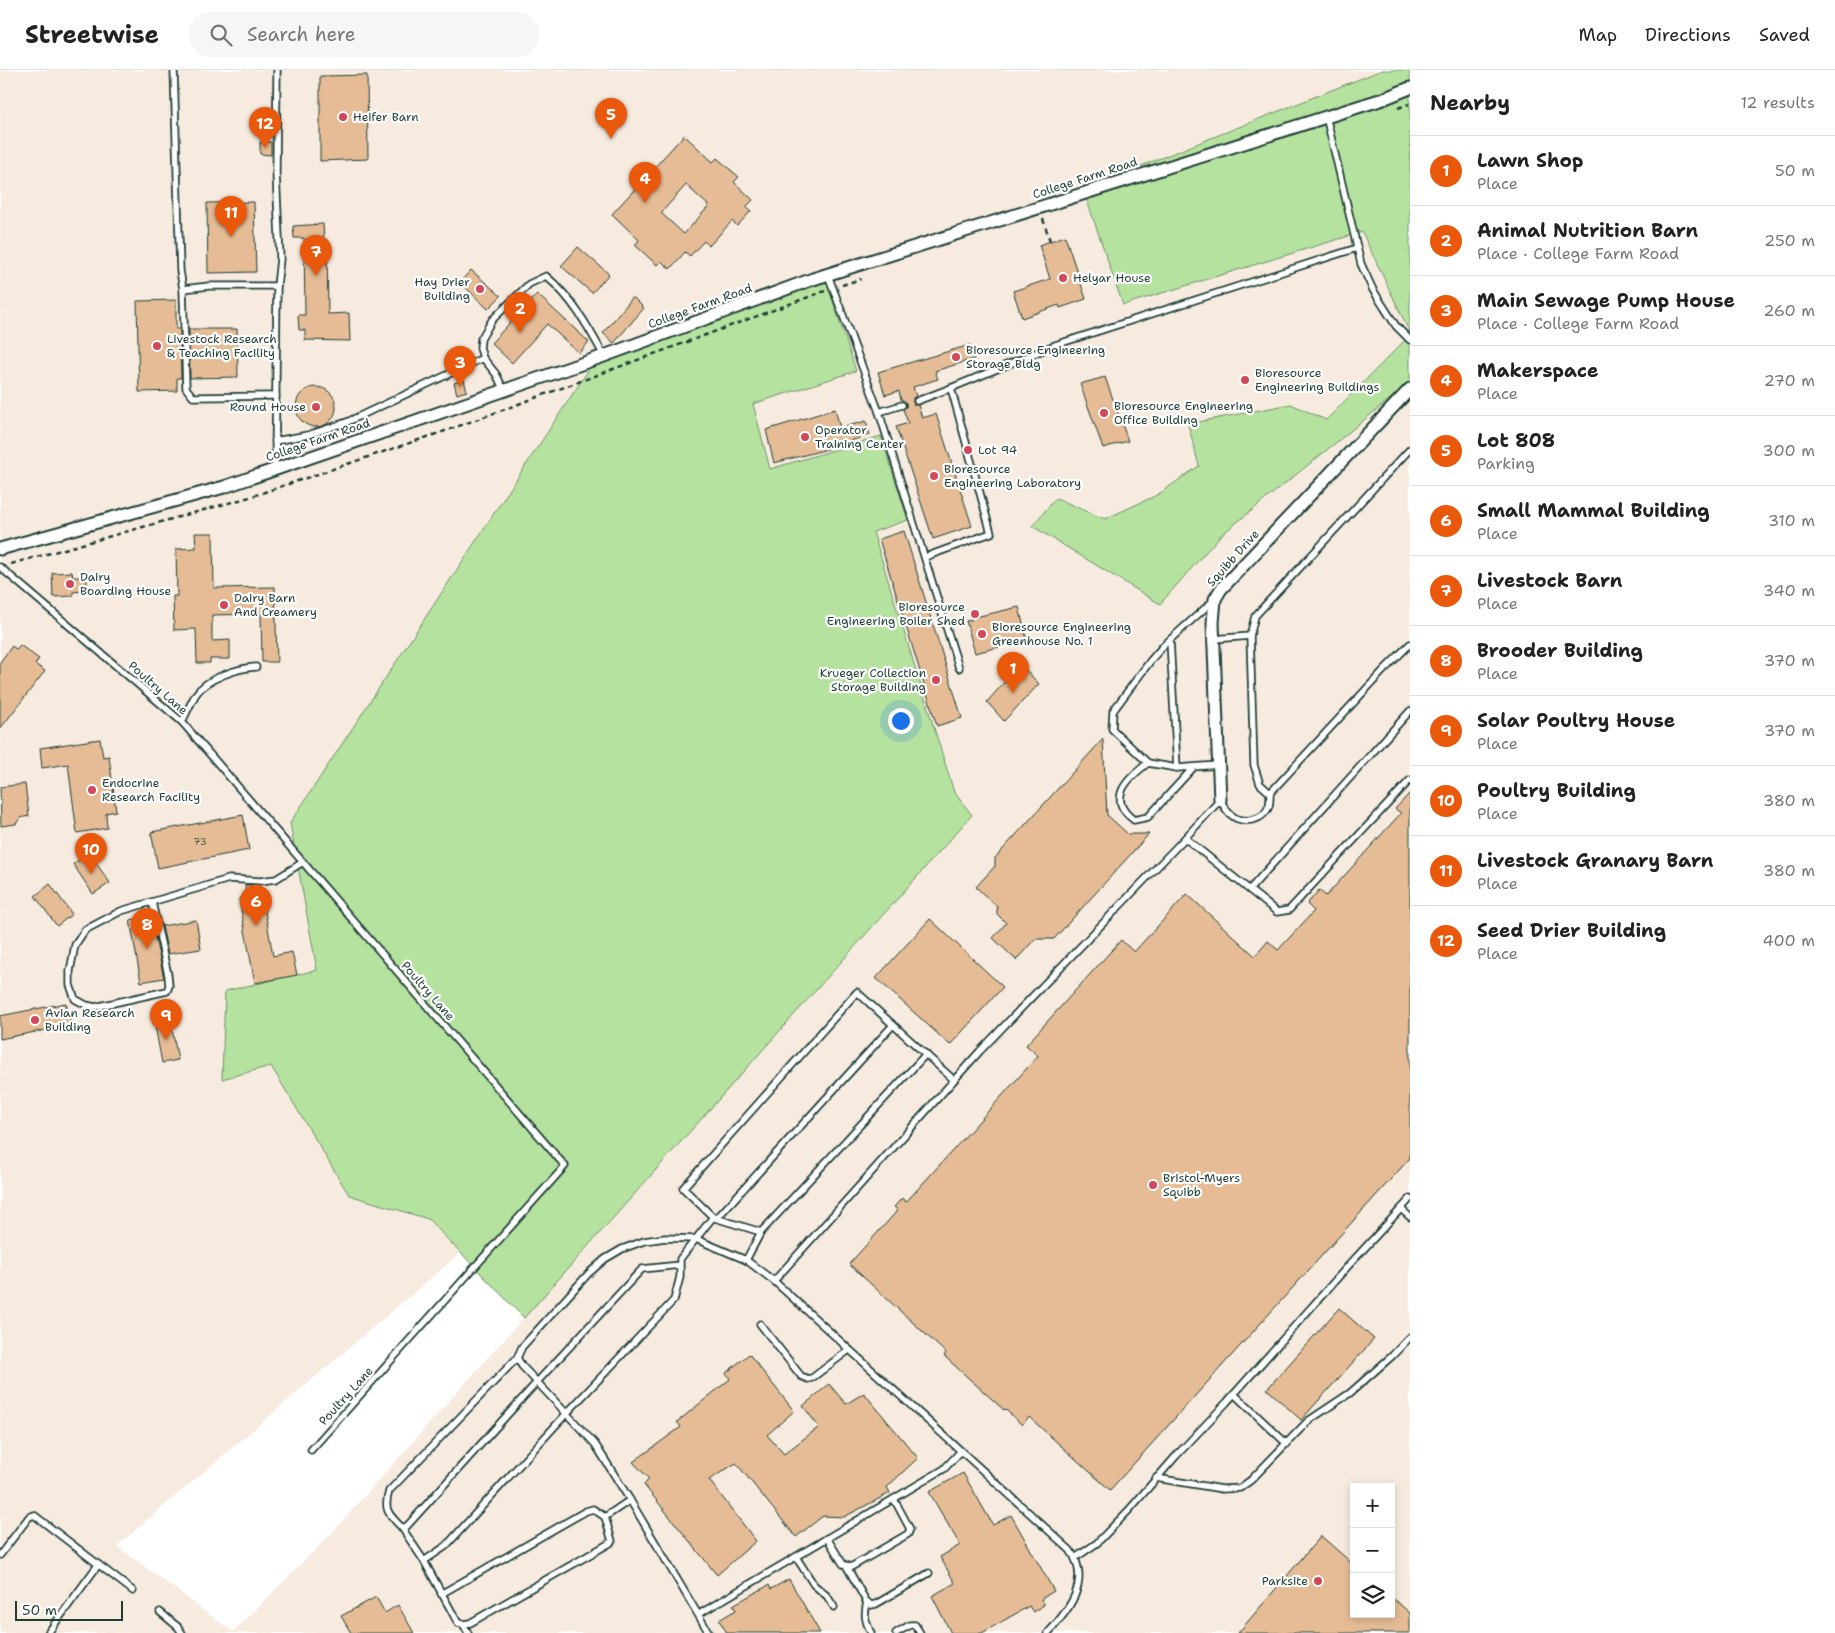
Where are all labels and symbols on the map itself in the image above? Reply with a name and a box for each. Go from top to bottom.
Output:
pin: 5 [595,98,627,139]
pin: 12 [249,107,281,148]
place label: Heifer Barn [353,109,419,125]
marker: Heifer Barn [337,111,349,123]
street label: College Farm Road [1030,153,1140,203]
pin: 4 [629,162,661,203]
pin: 11 [215,196,247,237]
pin: 7 [300,235,332,276]
place label: Helyar House [1073,270,1151,286]
marker: Helyar House [1057,272,1069,284]
place label: Hay Drier Building [415,274,470,304]
street label: College Farm Road [646,280,755,332]
marker: Hay Drier Building [474,283,486,295]
pin: 2 [504,292,536,333]
place label: Livestock Research & Teaching Facility [167,331,277,361]
marker: Livestock Research & Teaching Facility [151,340,163,352]
place label: Bioresource Engineering Storage Bldg [966,342,1105,372]
pin: 3 [444,346,476,387]
marker: Bioresource Engineering Storage Bldg [950,351,962,363]
place label: Bioresource Engineering Buildings [1255,365,1380,395]
marker: Bioresource Engineering Buildings [1239,374,1251,386]
place label: Bioresource Engineering Office Building [1114,398,1253,428]
place label: Round House [230,399,306,415]
marker: Round House [310,401,322,413]
marker: Bioresource Engineering Office Building [1098,407,1110,419]
street label: College Farm Road [264,414,373,465]
place label: Operator Training Center [815,422,904,452]
marker: Operator Training Center [799,431,811,443]
place label: Lot 94 [978,442,1017,458]
marker: Lot 94 [962,444,974,456]
place label: Bioresource Engineering Laboratory [944,461,1081,491]
marker: Bioresource Engineering Laboratory [928,470,940,482]
street label: Squibb Drive [1203,526,1263,590]
place label: Dairy Boarding House [80,569,172,599]
marker: Dairy Boarding House [64,578,76,590]
place label: Dairy Barn And Creamery [234,590,317,620]
marker: Dairy Barn And Creamery [218,599,230,611]
place label: Bioresource Engineering Boiler Shed [827,599,965,629]
marker: Bioresource Engineering Boiler Shed [969,608,981,620]
place label: Bioresource Engineering Greenhouse No. 1 [992,619,1131,649]
marker: Bioresource Engineering Greenhouse No. 1 [976,628,988,640]
pin: 1 [997,652,1029,693]
street label: Poultry Lane [125,658,191,718]
place label: Krueger Collection Storage Building [820,665,926,695]
marker: Krueger Collection Storage Building [930,674,942,686]
your location [888,708,914,734]
place label: Endocrine Research Facility [102,775,200,805]
marker: Endocrine Research Facility [86,784,98,796]
pin: 10 [75,833,107,874]
house number: 73 [193,835,207,848]
pin: 6 [240,885,272,926]
pin: 8 [131,908,163,949]
street label: Poultry Lane [398,958,458,1024]
pin: 9 [150,999,182,1040]
place label: Avian Research Building [45,1005,135,1035]
marker: Avian Research Building [29,1014,41,1026]
place label: Bristol-Myers Squibb [1163,1170,1240,1200]
marker: Bristol-Myers Squibb [1147,1179,1159,1191]
street label: Poultry Lane [315,1363,377,1429]
place label: Parksite [1262,1573,1308,1589]
marker: Parksite [1312,1575,1324,1587]
scale bar [15,1598,122,1621]

